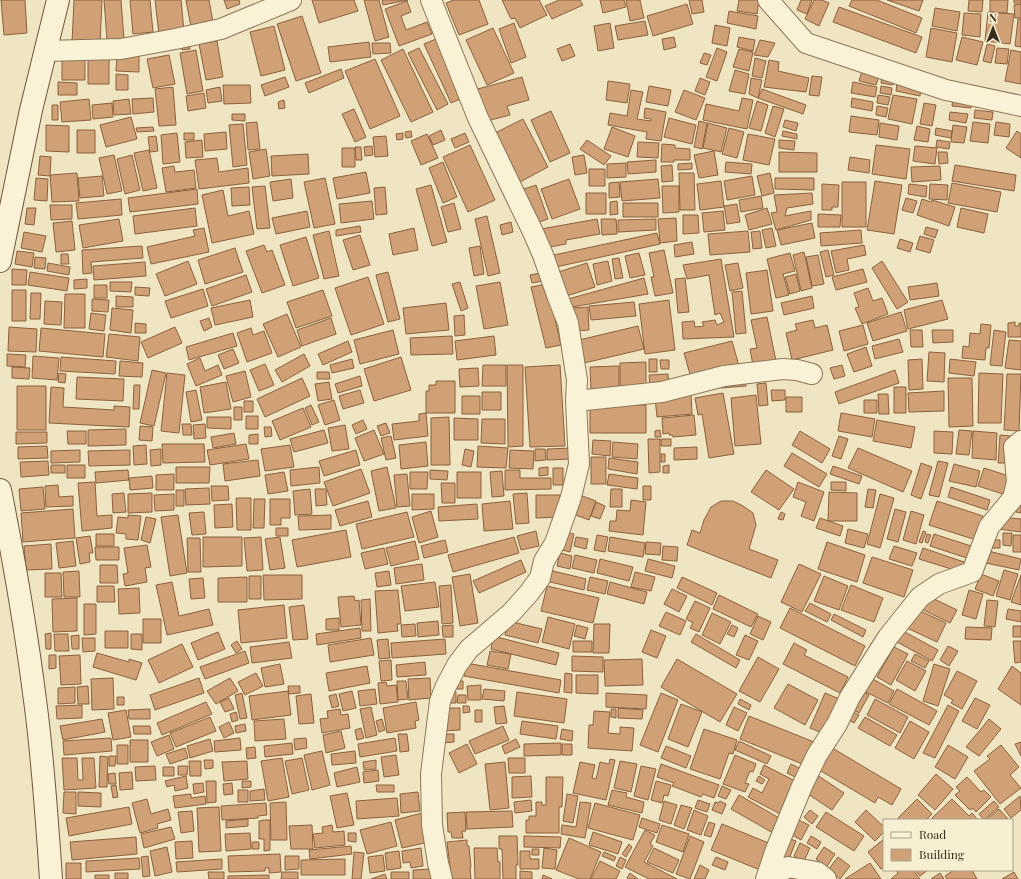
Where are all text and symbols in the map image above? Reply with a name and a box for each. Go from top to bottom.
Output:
north arrow [973,8,1013,48]
text: N [989,10,997,25]
legend [883,819,1013,871]
text: Road [919,826,946,842]
text: Building [919,846,965,862]

